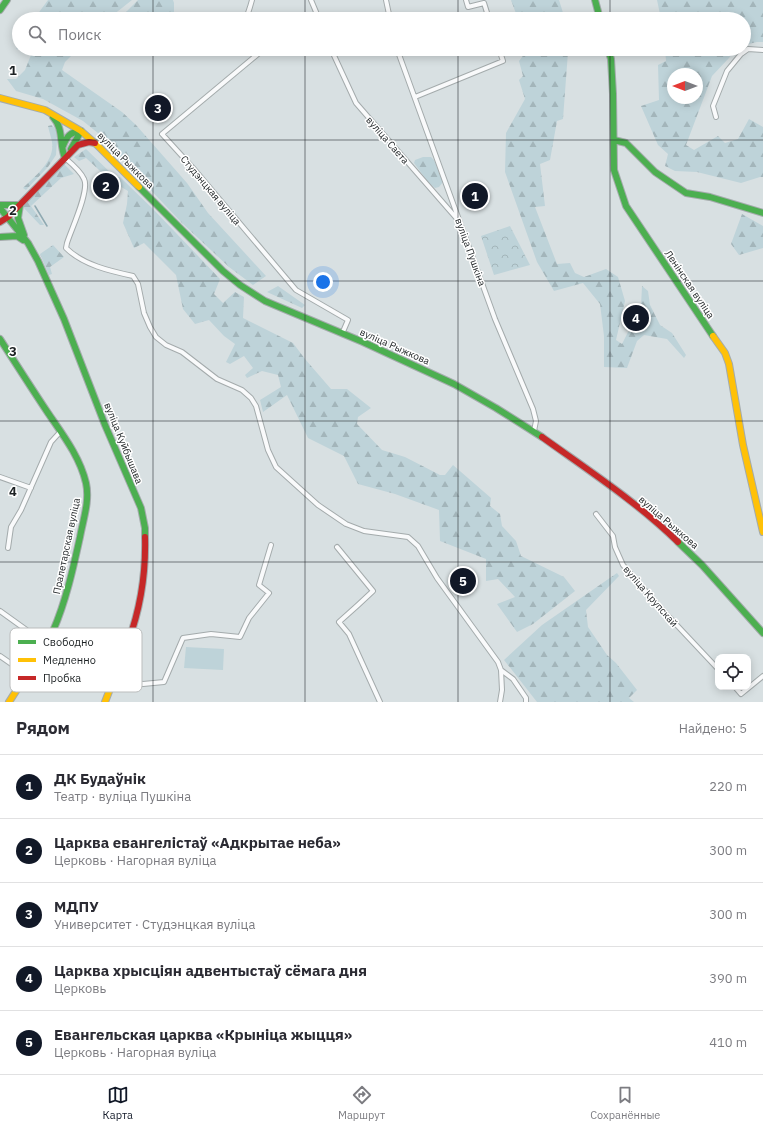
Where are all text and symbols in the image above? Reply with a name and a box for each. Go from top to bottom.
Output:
search box [12,12,751,56]
icon: search [26,23,48,45]
text: Поиск [58,25,101,44]
text: 1 [9,62,17,79]
north arrow [667,68,703,104]
pin: 3 [145,93,171,123]
street label: вуліца Саета [363,114,412,167]
street label: вуліца Рыжкова [95,129,157,192]
street label: Студэнцкая вуліца [178,153,244,228]
pin: 2 [93,171,119,201]
pin: 1 [462,181,488,211]
text: 2 [9,202,17,219]
street label: вуліца Пушкіна [452,216,489,289]
street label: Ленінская вуліца [662,248,718,322]
your location [313,272,333,292]
pin: 4 [623,303,649,333]
street label: вуліца Рыжкова [358,325,432,368]
text: 3 [9,343,17,360]
street label: вуліца Куйбышава [101,401,146,486]
text: 4 [9,483,17,500]
street label: вуліца Рыжкова [636,493,702,552]
street label: Пралетарская вуліца [50,496,83,595]
street label: вуліца Крупскай [620,563,681,630]
pin: 5 [450,566,476,596]
legend [10,628,142,692]
text: Свободно [43,635,94,649]
text: Медленно [43,653,96,667]
map controls [715,654,751,690]
button: locate [715,654,751,690]
text: Пробка [43,671,81,685]
text: Рядом [16,717,70,739]
text: Найдено: 5 [679,720,747,737]
text: ДК Будаўнік [54,769,146,788]
text: 1 [25,778,33,795]
text: 220 m [709,778,747,795]
text: Театр · вуліца Пушкіна [54,788,191,805]
text: Царква евангелістаў «Адкрытае неба» [54,833,341,852]
text: 2 [25,842,33,859]
text: 300 m [709,842,747,859]
text: Церковь · Нагорная вуліца [54,852,216,869]
text: МДПУ [54,897,99,916]
text: 3 [25,906,33,923]
text: 300 m [709,906,747,923]
text: Университет · Студэнцкая вуліца [54,916,255,933]
text: Царква хрысціян адвентыстаў сёмага дня [54,961,367,980]
text: 4 [25,970,33,987]
text: 390 m [709,970,747,987]
text: Церковь [54,980,106,997]
text: Евангельская царква «Крыніца жыцця» [54,1025,352,1044]
text: 5 [25,1034,33,1051]
text: 410 m [709,1034,747,1051]
text: Церковь · Нагорная вуліца [54,1044,216,1061]
tab: Карта [103,1084,133,1122]
tab: Маршрут [338,1084,385,1122]
tab: Сохранённые [590,1084,660,1122]

